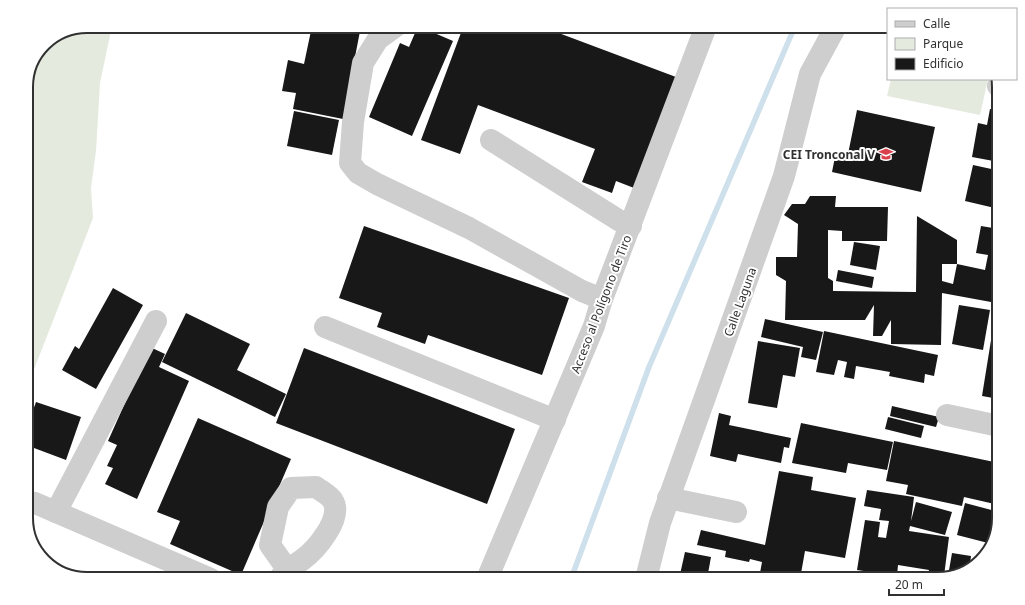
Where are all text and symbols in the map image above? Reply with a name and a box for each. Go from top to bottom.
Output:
legend [887,8,1017,80]
text: Calle [923,15,951,32]
text: Parque [923,35,964,52]
text: Edificio [923,55,964,72]
place label: CEI Tronconal V [783,146,875,163]
school or university icon: CEI Tronconal V [878,146,894,162]
street label: Acceso al Polígono de Tiro [567,232,635,376]
street label: Calle Laguna [720,265,760,339]
scale bar [889,571,944,597]
text: 20 m [895,576,923,593]

